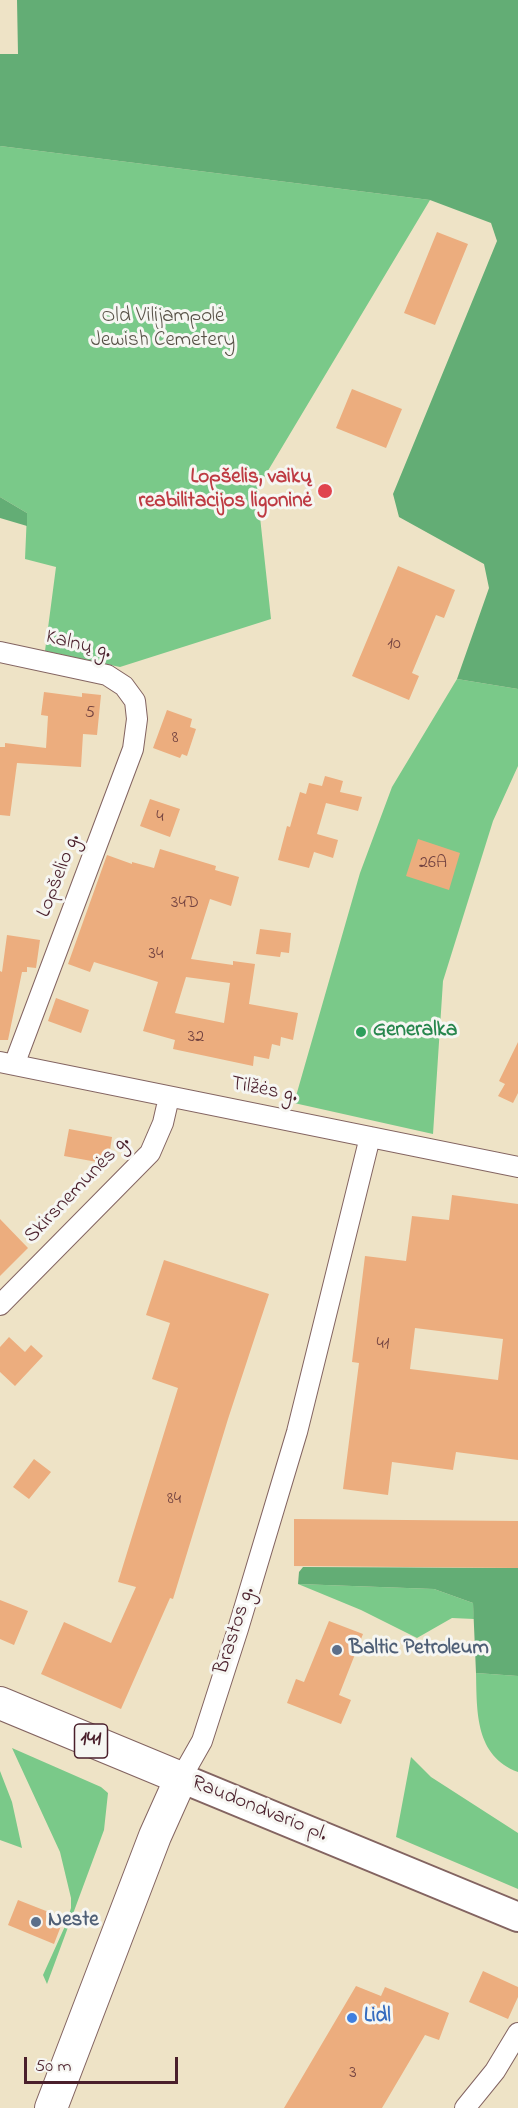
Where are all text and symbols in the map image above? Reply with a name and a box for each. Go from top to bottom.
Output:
park label: Old Vilijampolė Jewish Cemetery [91,305,235,355]
place label: Lopšelis, vaikų reabilitacijos ligoninė [138,466,312,516]
marker: Lopšelis, vaikų reabilitacijos ligoninė [316,482,334,500]
street label: Kalnų g. [43,626,113,666]
house number: 10 [387,634,401,656]
house number: 5 [85,703,95,725]
house number: 8 [172,728,178,750]
house number: 4 [156,807,164,829]
street label: Lopšelio g. [33,831,87,921]
house number: 26A [419,853,447,875]
house number: 34D [171,893,199,915]
house number: 34 [149,944,163,966]
place label: Generalka [373,1019,457,1045]
marker: Generalka [354,1025,368,1039]
house number: 32 [188,1027,204,1049]
street label: Tilžės g. [229,1072,299,1110]
street label: Skirsnemunės g. [20,1130,136,1250]
house number: 41 [376,1334,390,1356]
house number: 84 [167,1489,181,1511]
street label: Brastos g. [210,1584,262,1678]
place label: Baltic Petroleum [349,1637,489,1663]
marker: Baltic Petroleum [330,1643,344,1657]
road number: 141 [74,1724,107,1758]
street label: Raudondvario pl. [187,1771,331,1849]
place label: Neste [48,1909,99,1935]
marker: Neste [29,1915,43,1929]
place label: Lidl [364,2005,391,2031]
marker: Lidl [345,2011,359,2025]
scale bar [27,2045,182,2083]
text: 50 m [35,2054,72,2080]
house number: 3 [349,2063,357,2085]

